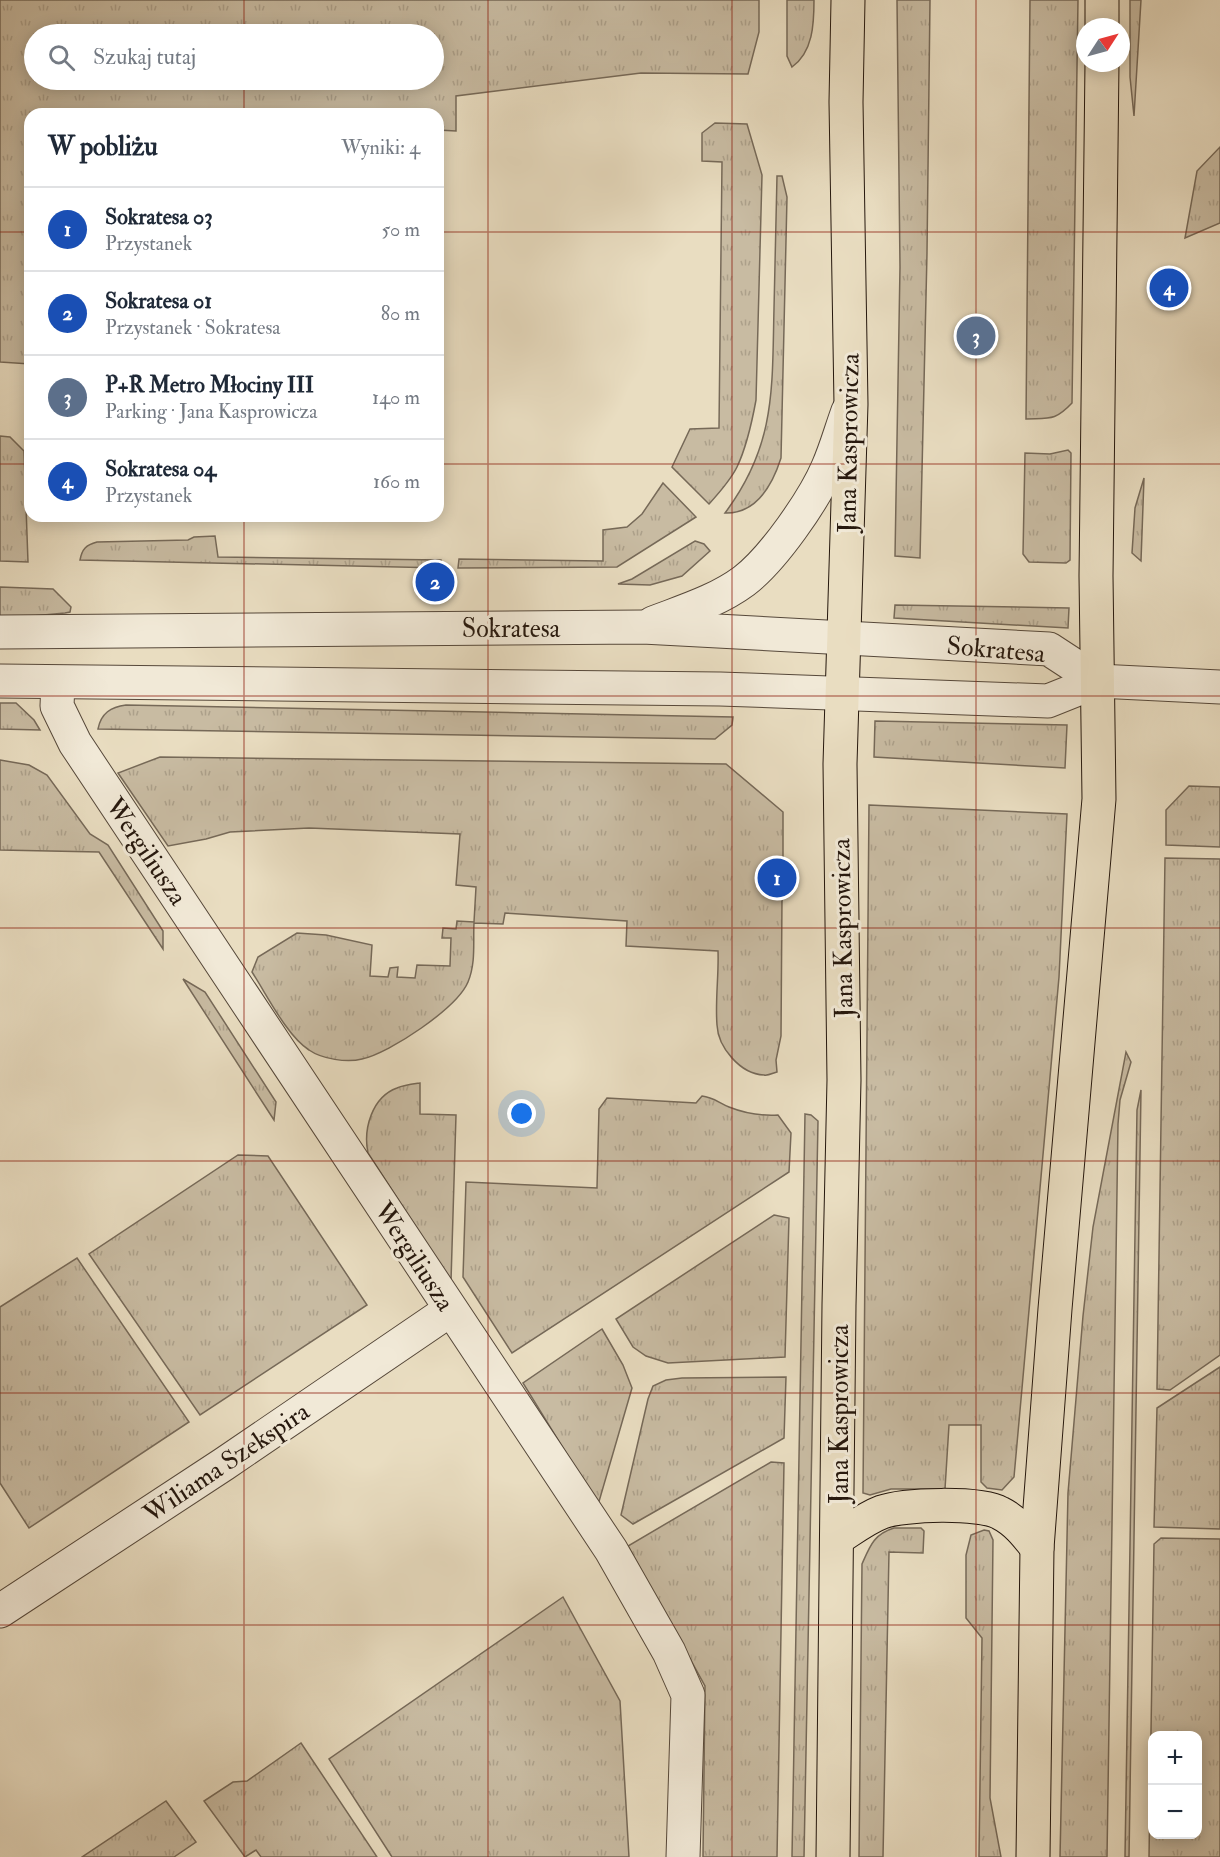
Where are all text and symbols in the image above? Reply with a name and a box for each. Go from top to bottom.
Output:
north arrow [1076,18,1130,72]
search box [24,24,444,90]
icon: search [45,41,78,74]
text: Szukaj tutaj [93,43,196,71]
text: W pobliżu [48,131,158,163]
text: Wyniki: 4 [341,135,420,160]
text: Sokratesa 03 [105,203,213,231]
text: 1 [64,217,71,242]
text: 50 m [381,217,420,242]
text: Przystanek [105,231,192,256]
pin: 4 [1150,266,1188,310]
text: Sokratesa 01 [105,287,212,315]
text: 2 [62,301,73,326]
text: 80 m [381,301,420,326]
pin: 3 [956,314,996,358]
text: Przystanek · Sokratesa [105,315,280,340]
street label: Jana Kasprowicza [831,353,868,534]
text: P+R Metro Młociny III [105,371,314,399]
text: 3 [64,385,71,410]
text: 140 m [372,385,420,410]
text: Parking · Jana Kasprowicza [105,399,317,424]
text: Sokratesa 04 [105,455,216,483]
text: 4 [62,469,73,494]
text: 160 m [373,469,420,494]
text: Przystanek [105,483,192,508]
pin: 2 [416,560,454,604]
street label: Sokratesa [462,613,561,645]
street label: Sokratesa [945,630,1047,670]
street label: Wergiliusza [98,791,194,912]
street label: Jana Kasprowicza [825,838,862,1019]
pin: 1 [758,856,796,900]
your location [507,1099,536,1128]
street label: Wergiliusza [367,1195,461,1317]
street label: Jana Kasprowicza [824,1324,857,1505]
street label: Wiliama Szekspira [137,1395,316,1532]
map controls [1148,1731,1202,1839]
button: + [1148,1731,1202,1785]
button: − [1148,1785,1202,1839]

